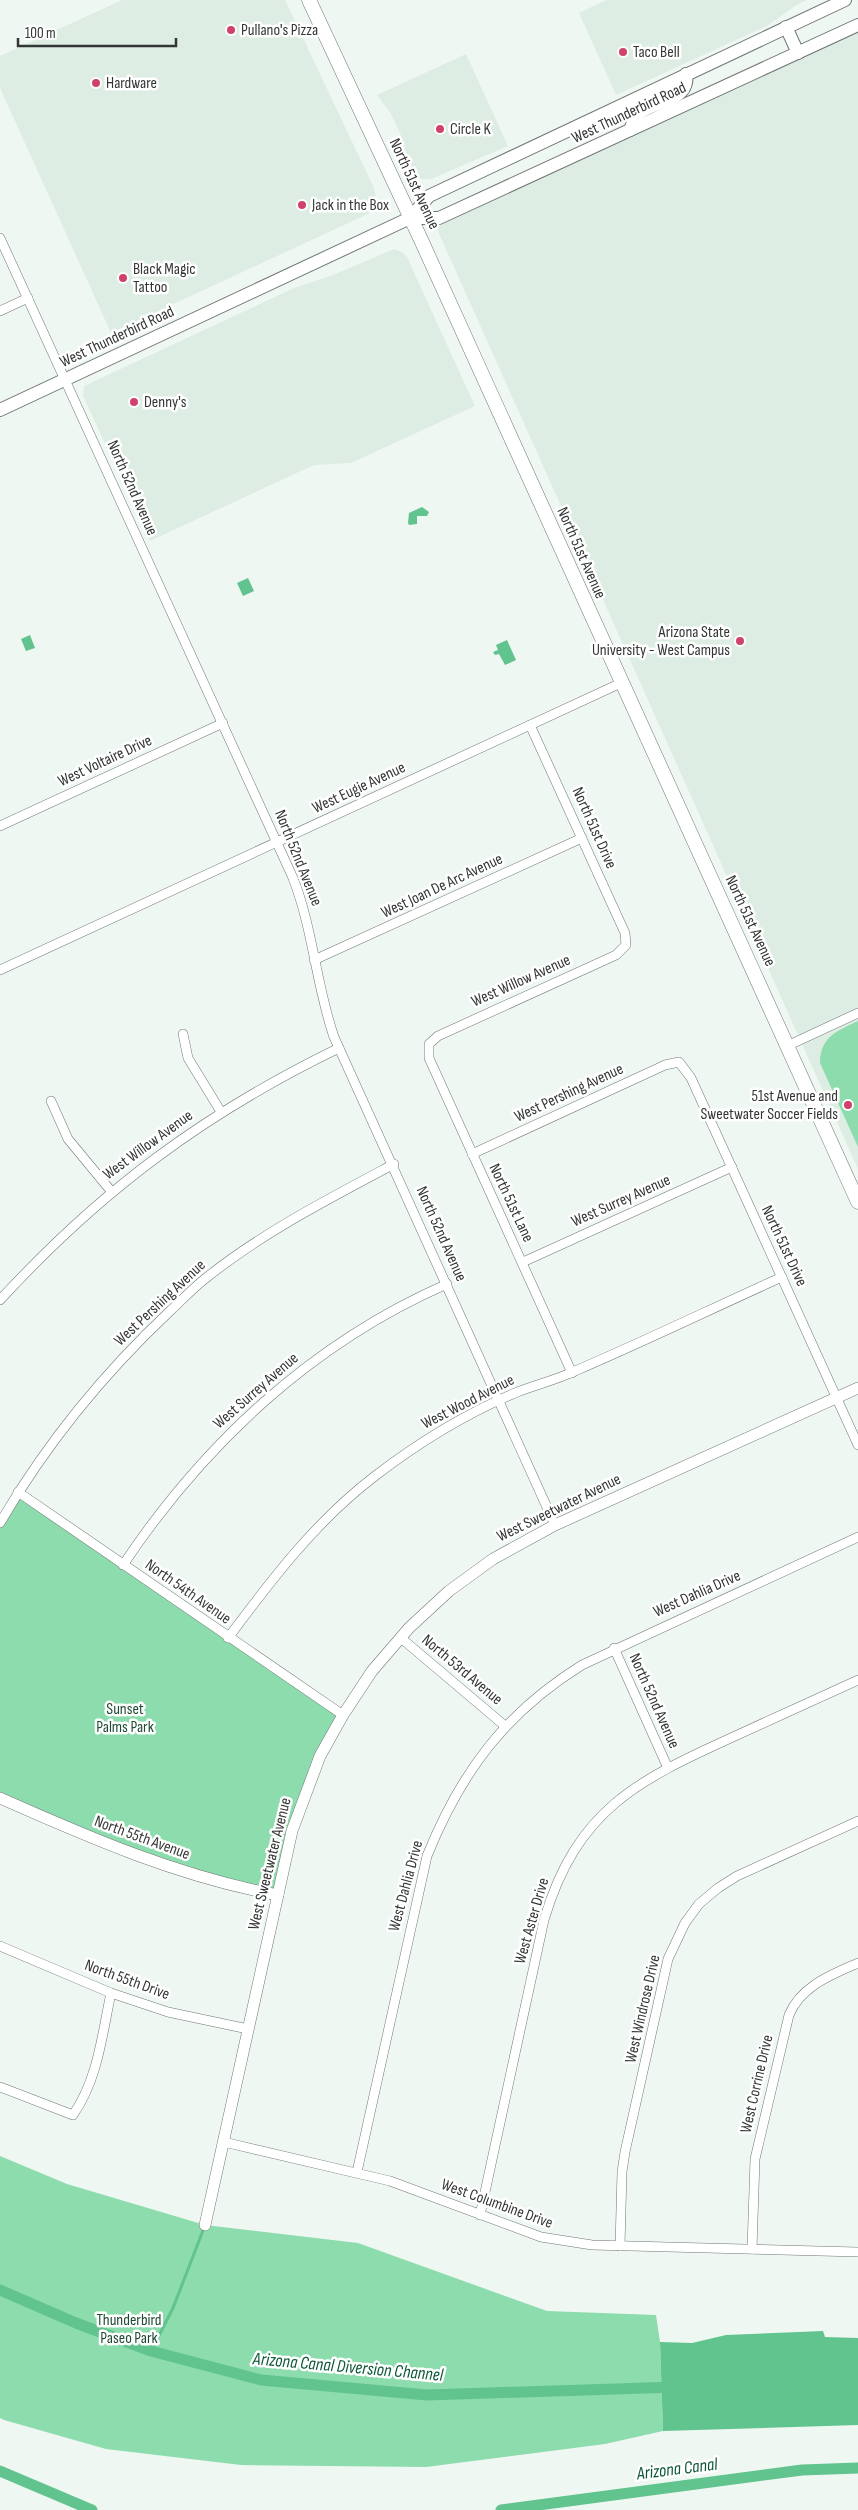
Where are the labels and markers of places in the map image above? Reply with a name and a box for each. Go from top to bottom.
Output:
place label: Pullano's Pizza [241,21,318,40]
marker: Pullano's Pizza [225,24,237,36]
place label: Taco Bell [633,43,680,62]
marker: Taco Bell [617,46,629,58]
place label: Hardware [106,74,157,93]
marker: Hardware [90,77,102,89]
place label: Circle K [450,120,491,139]
marker: Circle K [434,123,446,135]
place label: Jack in the Box [311,196,389,215]
marker: Jack in the Box [296,199,308,211]
place label: Black Magic Tattoo [133,260,196,297]
marker: Black Magic Tattoo [117,272,129,284]
place label: Denny's [144,393,187,412]
marker: Denny's [128,396,140,408]
place label: Arizona State University - West Campus [592,623,730,660]
marker: Arizona State University - West Campus [734,635,746,647]
place label: 51st Avenue and Sweetwater Soccer Fields [700,1087,838,1124]
marker: 51st Avenue and Sweetwater Soccer Fields [842,1099,854,1111]

